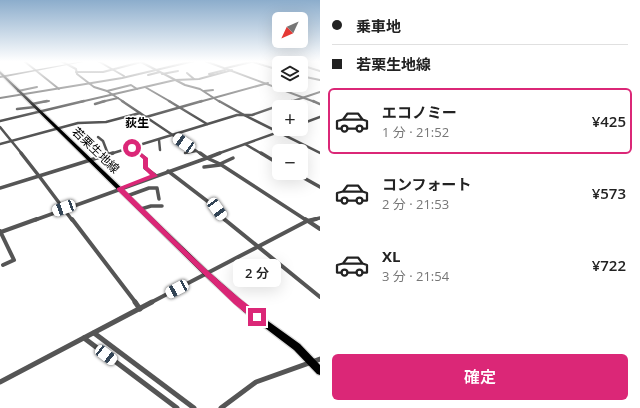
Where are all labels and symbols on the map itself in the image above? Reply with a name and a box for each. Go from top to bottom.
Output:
north arrow [272,12,308,48]
district label: 荻生 [125,114,149,131]
street label: 若栗生地線 [69,123,123,177]
car [171,131,197,155]
route start [123,139,141,157]
car [205,196,229,222]
car [51,198,77,218]
callout: 2 分 [233,259,281,287]
car [164,278,190,300]
route end [248,308,266,326]
car [93,343,119,367]

